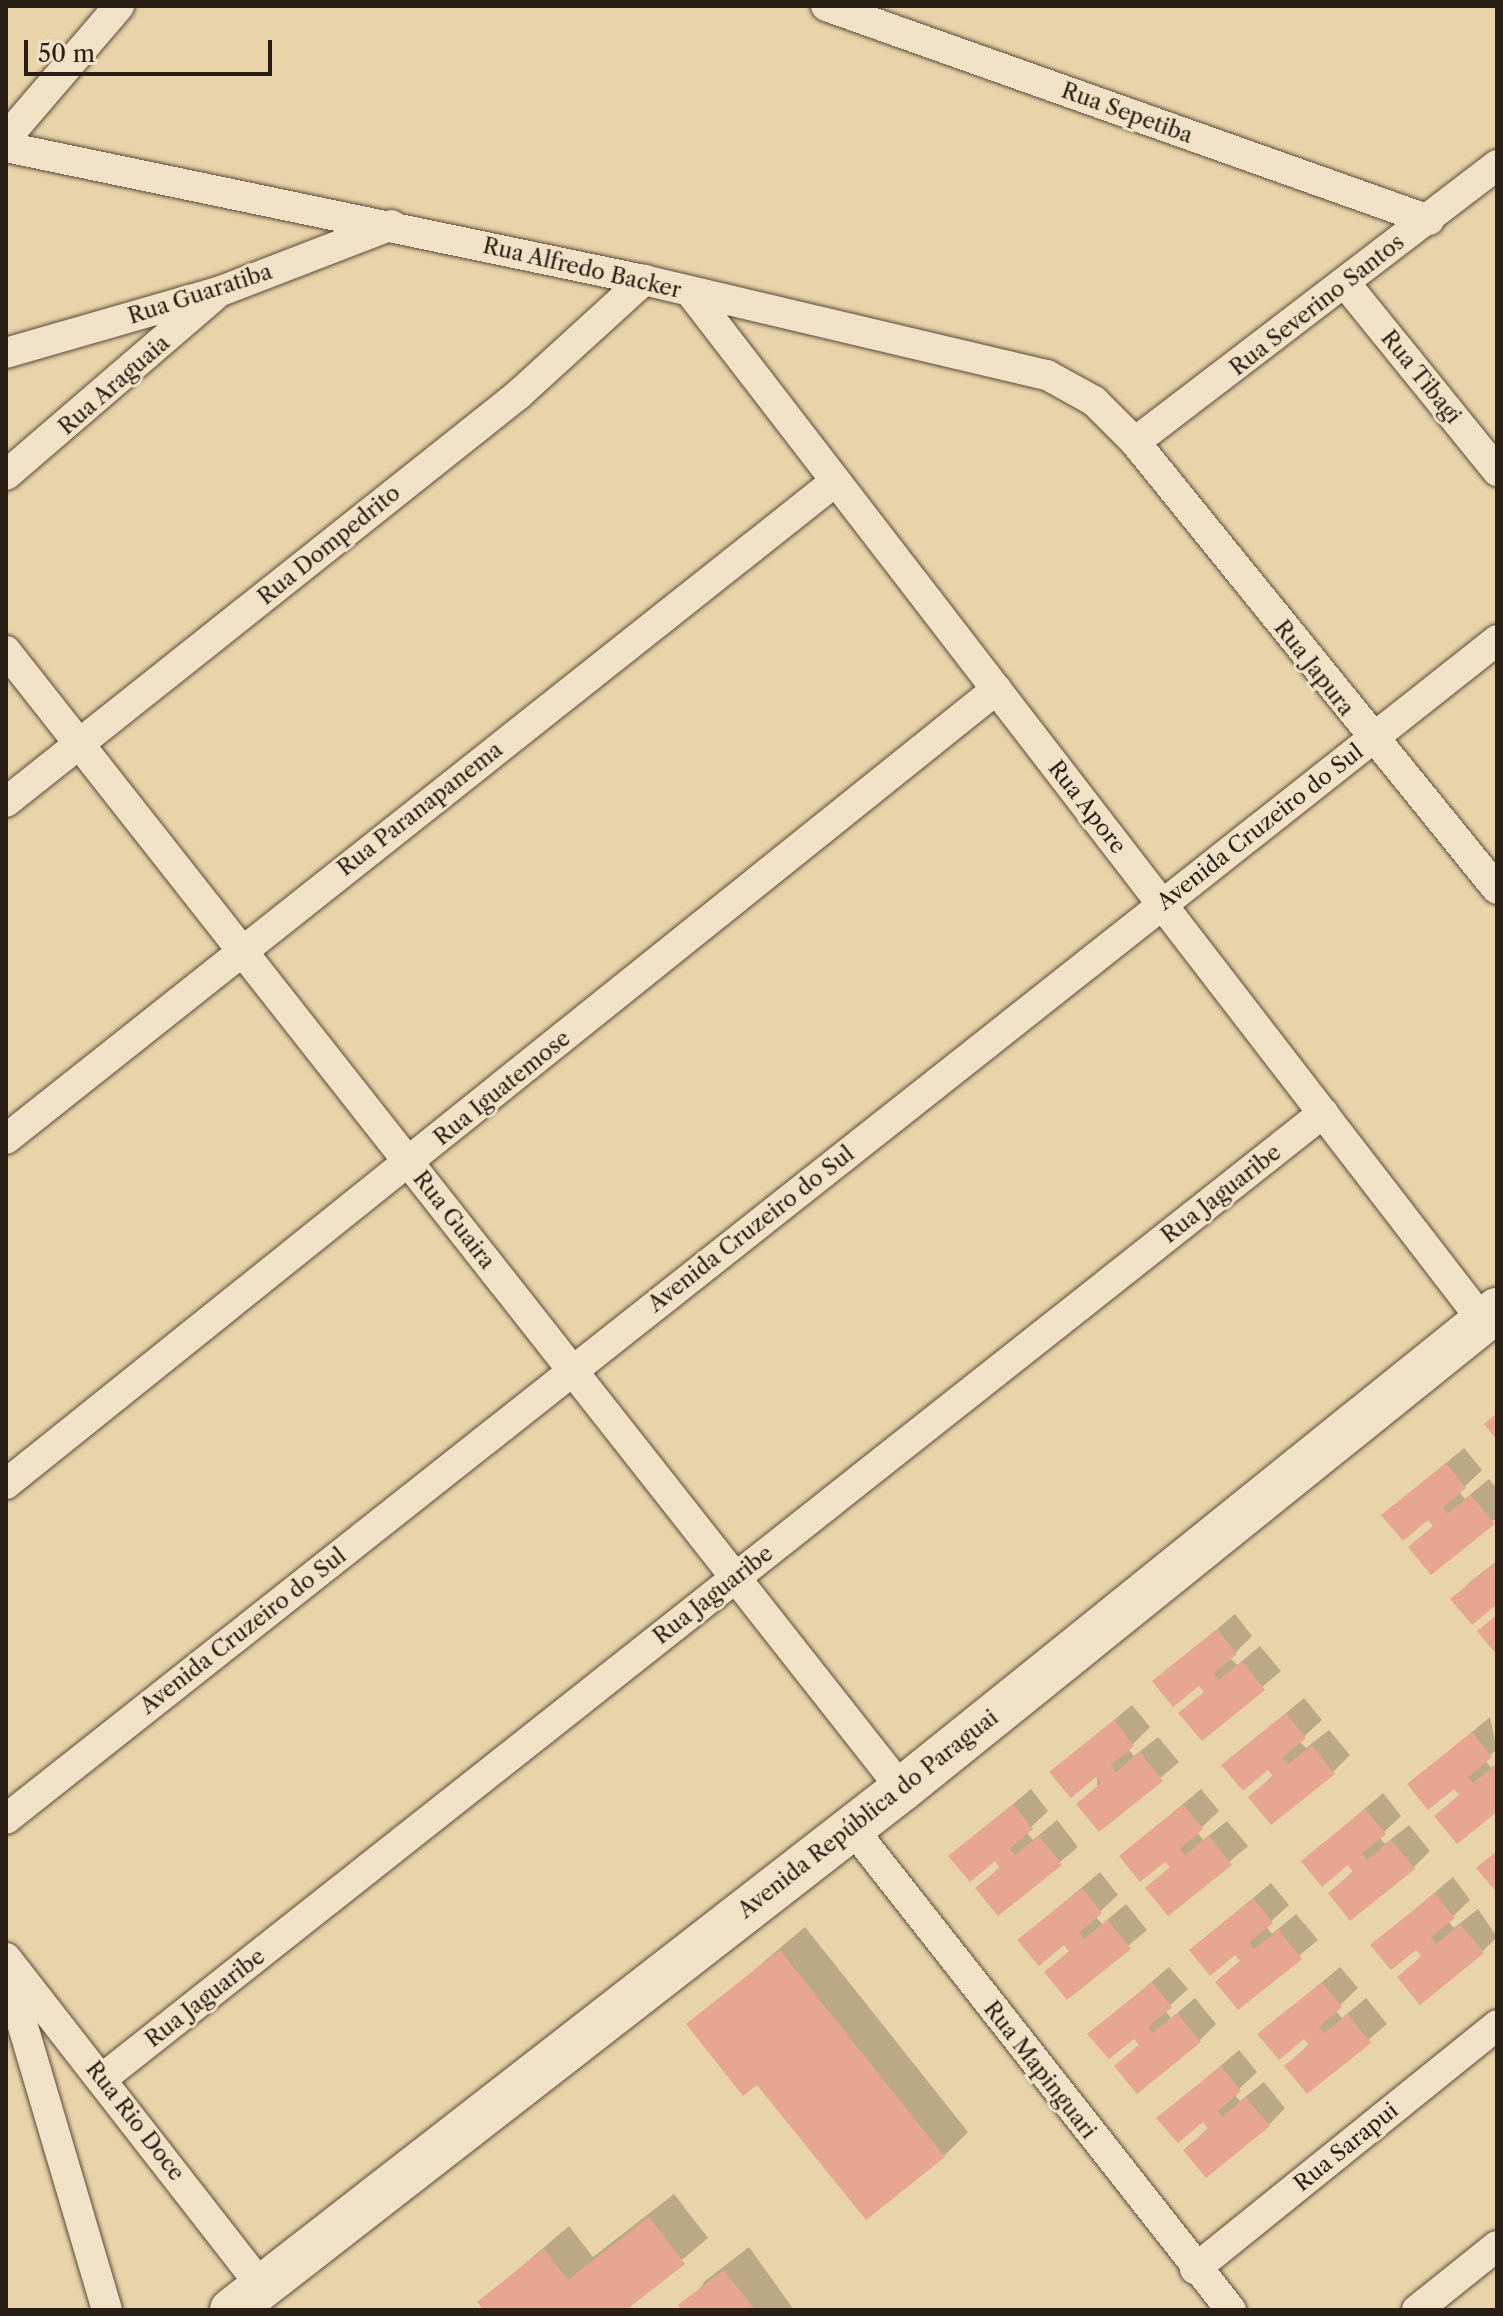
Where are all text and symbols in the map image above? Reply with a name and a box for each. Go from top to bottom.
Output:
scale bar [28,24,276,74]
text: 50 m [38,39,95,68]
street label: Rua Sepetiba [1058,77,1196,149]
street label: Rua Severino Santos [1224,229,1410,381]
street label: Rua Alfredo Backer [480,232,684,304]
street label: Rua Guaratiba [125,258,275,330]
street label: Rua Tibagi [1375,325,1467,429]
street label: Rua Araguaia [53,329,175,441]
street label: Rua Dompedrito [253,480,405,610]
street label: Rua Japura [1268,615,1360,721]
street label: Rua Paranapanema [332,736,508,882]
street label: Avenida Cruzeiro do Sul [1152,738,1368,916]
street label: Rua Apore [1042,755,1132,859]
street label: Rua Iguatemose [428,1025,576,1151]
street label: Rua Jaguaribe [1156,1139,1286,1249]
street label: Avenida Cruzeiro do Sul [643,1140,859,1318]
street label: Rua Guaira [407,1166,501,1274]
street label: Rua Jaguaribe [648,1540,778,1650]
street label: Avenida Cruzeiro do Sul [135,1542,351,1720]
street label: Avenida República do Paraguai [732,1704,1004,1924]
street label: Rua Jaguaribe [140,1943,270,2053]
street label: Rua Mapinguari [978,1996,1102,2144]
street label: Rua Rio Doce [80,2056,190,2186]
street label: Rua Sarapui [1289,2097,1403,2197]

